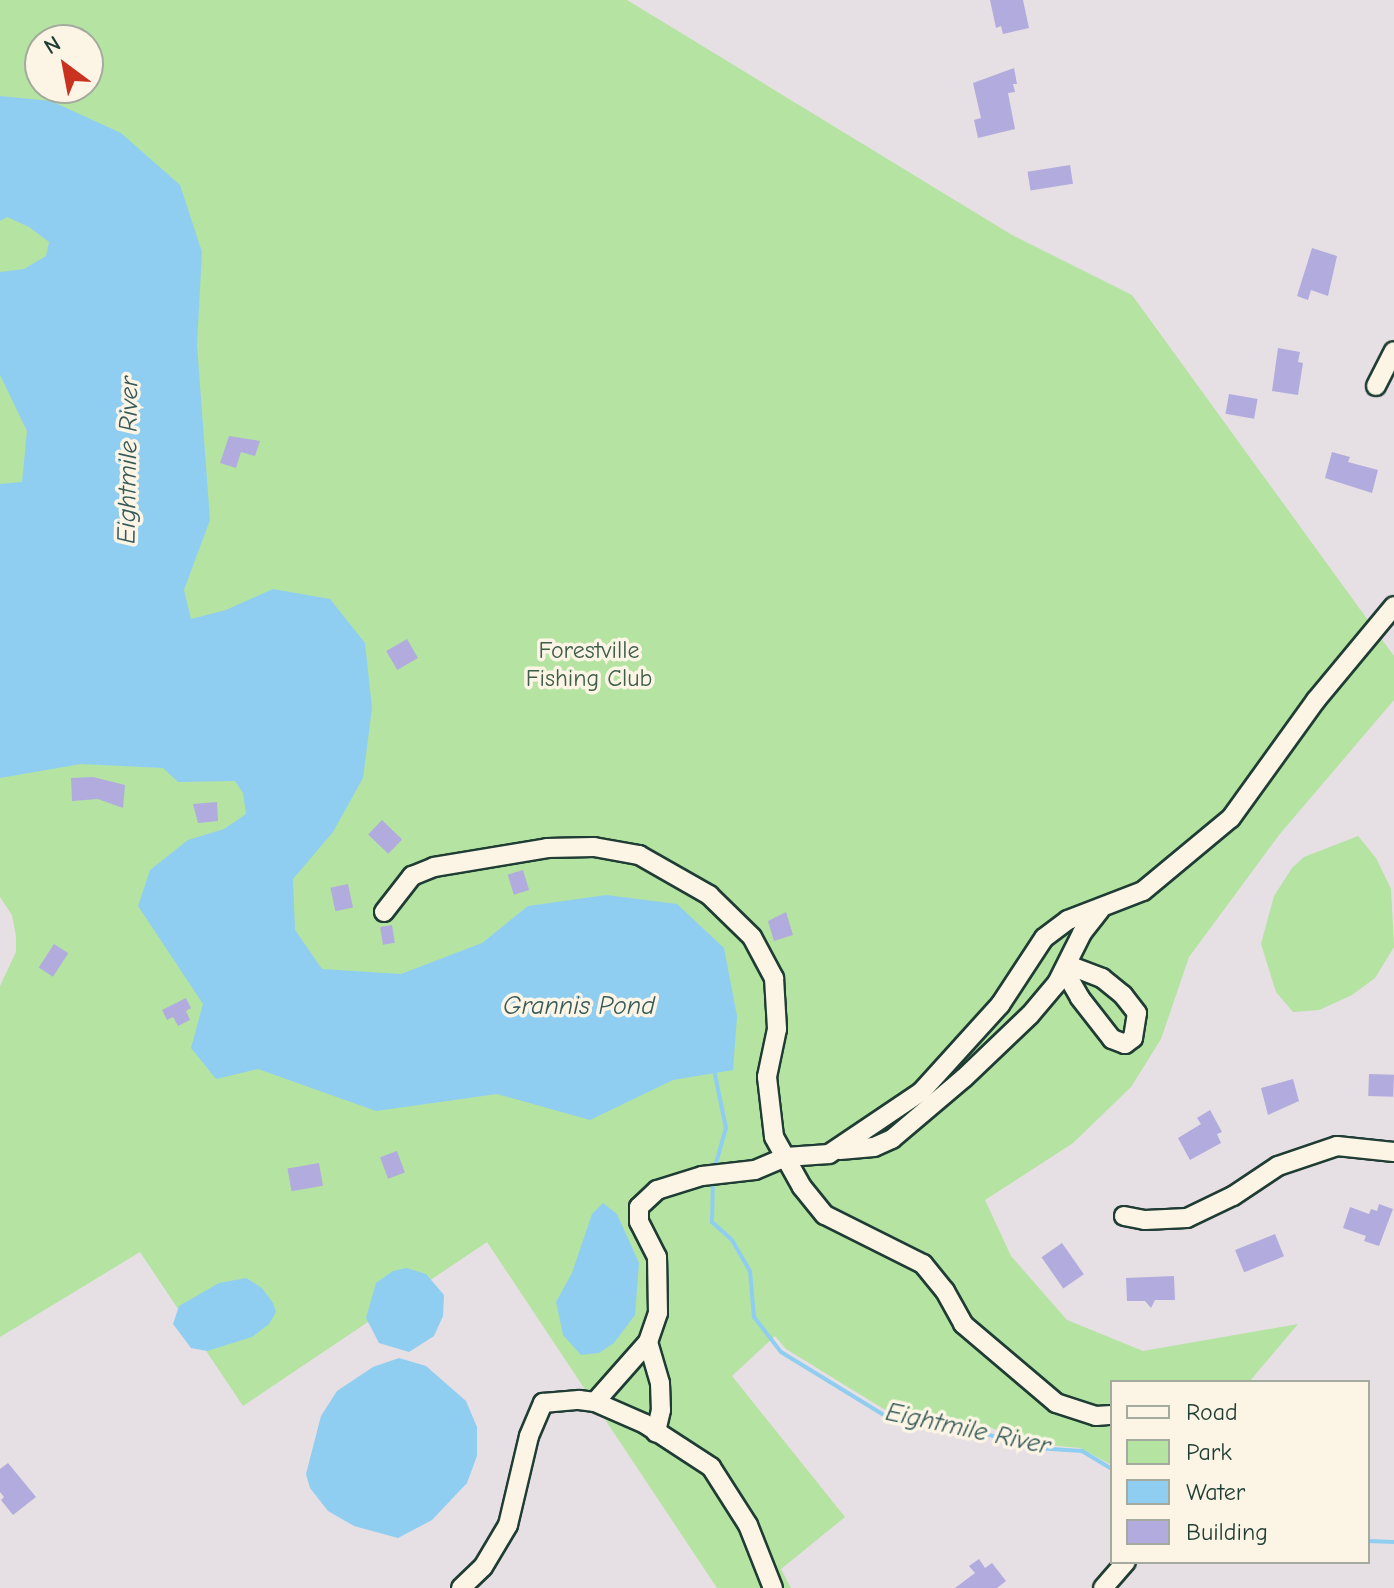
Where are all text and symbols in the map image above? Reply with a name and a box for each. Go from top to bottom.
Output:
north arrow [24,24,104,104]
text: N [39,31,65,60]
water label: Eightmile River [112,376,146,544]
park label: Forestville Fishing Club [526,637,652,693]
water label: Grannis Pond [503,991,655,1023]
legend [1110,1380,1370,1564]
water label: Eightmile River [883,1397,1053,1463]
text: Road [1186,1398,1238,1426]
text: Park [1186,1438,1232,1466]
text: Water [1186,1478,1245,1506]
text: Building [1186,1518,1268,1546]

